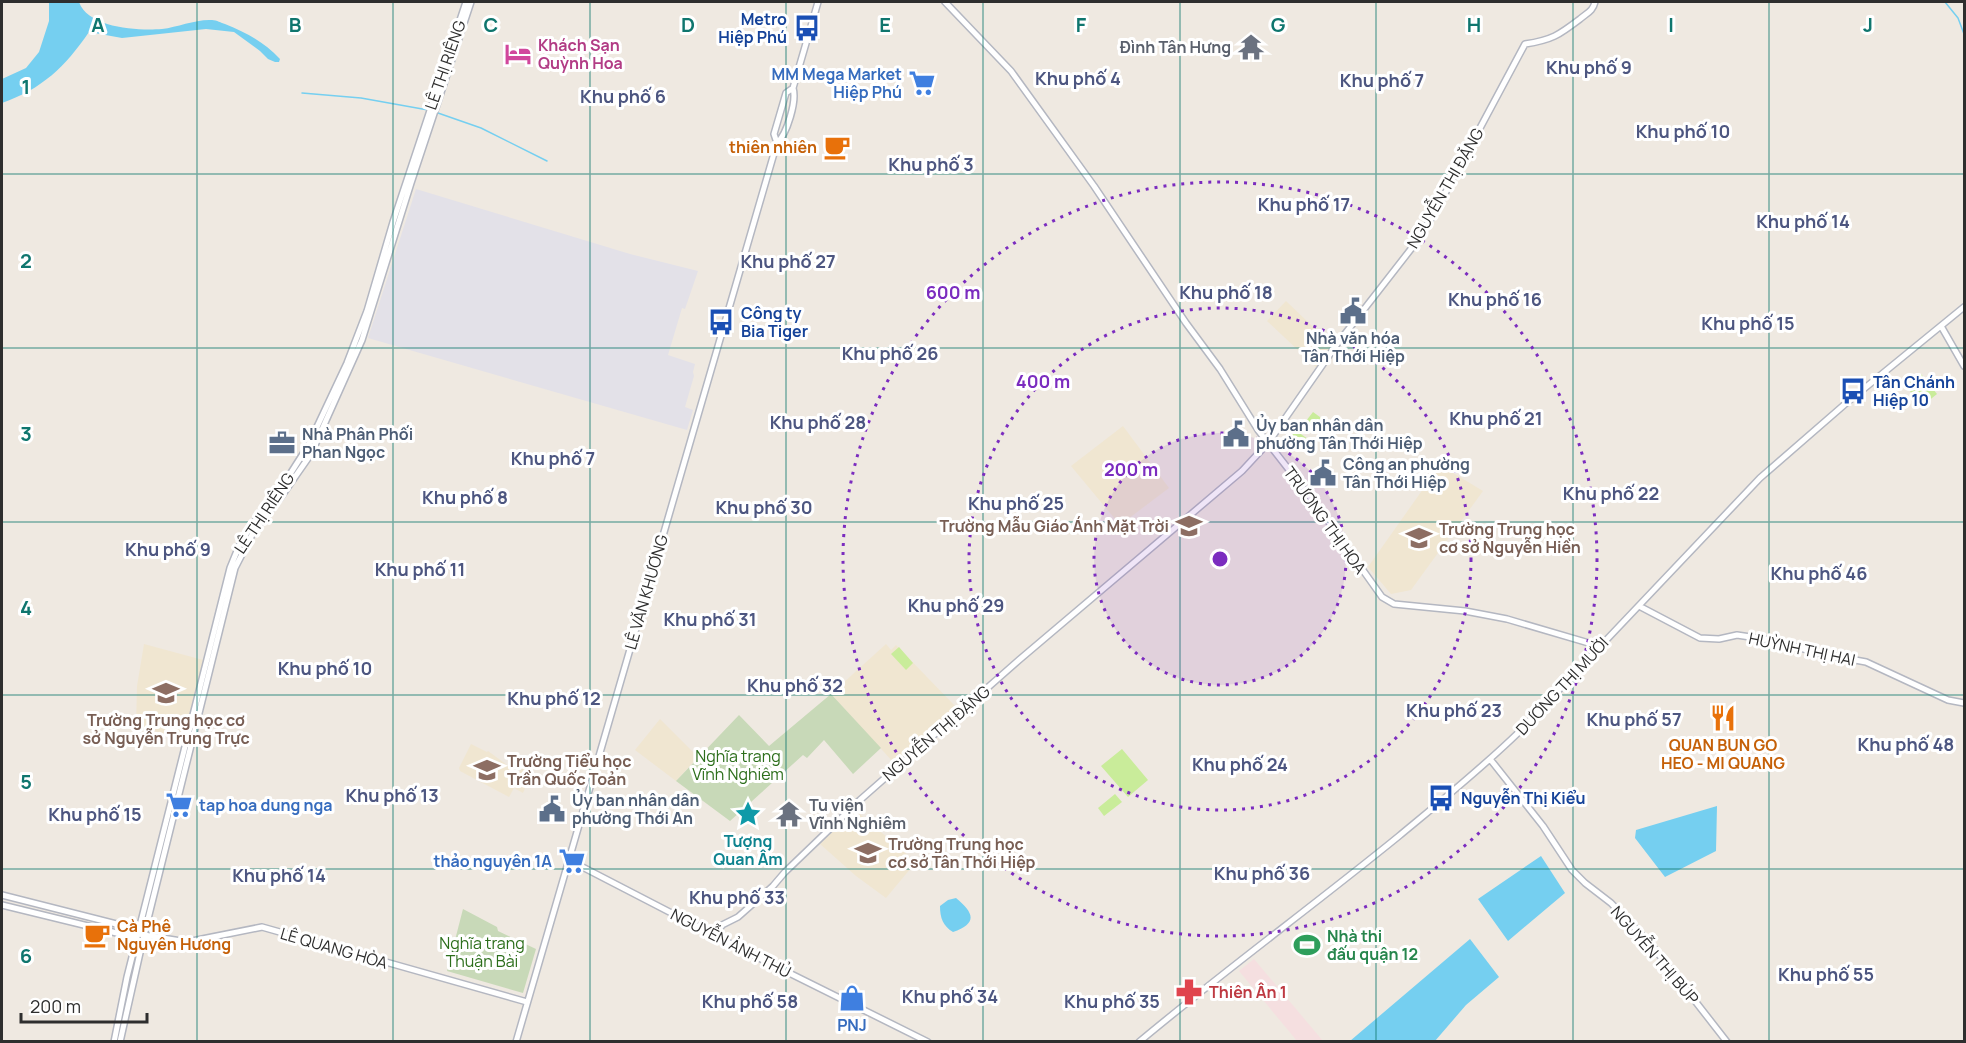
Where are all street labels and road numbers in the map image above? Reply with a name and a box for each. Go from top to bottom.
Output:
street label: LÊ THỊ RIÊNG [419,17,471,113]
street label: NGUYỄN THỊ ĐẶNG [1401,123,1488,252]
street label: TRƯƠNG THỊ HOA [1279,462,1371,578]
street label: LÊ THỊ RIÊNG [229,468,299,558]
street label: LÊ VĂN KHƯƠNG [619,532,673,652]
street label: HUỲNH THỊ HAI [1747,627,1857,671]
street label: DƯƠNG THỊ MƯỜI [1511,632,1613,740]
street label: NGUYỄN THỊ ĐẶNG [877,679,994,786]
street label: NGUYỄN THỊ BÚP [1606,900,1705,1009]
street label: NGUYỄN ẢNH THỦ [667,902,796,983]
street label: LÊ QUANG HÒA [278,922,390,974]

